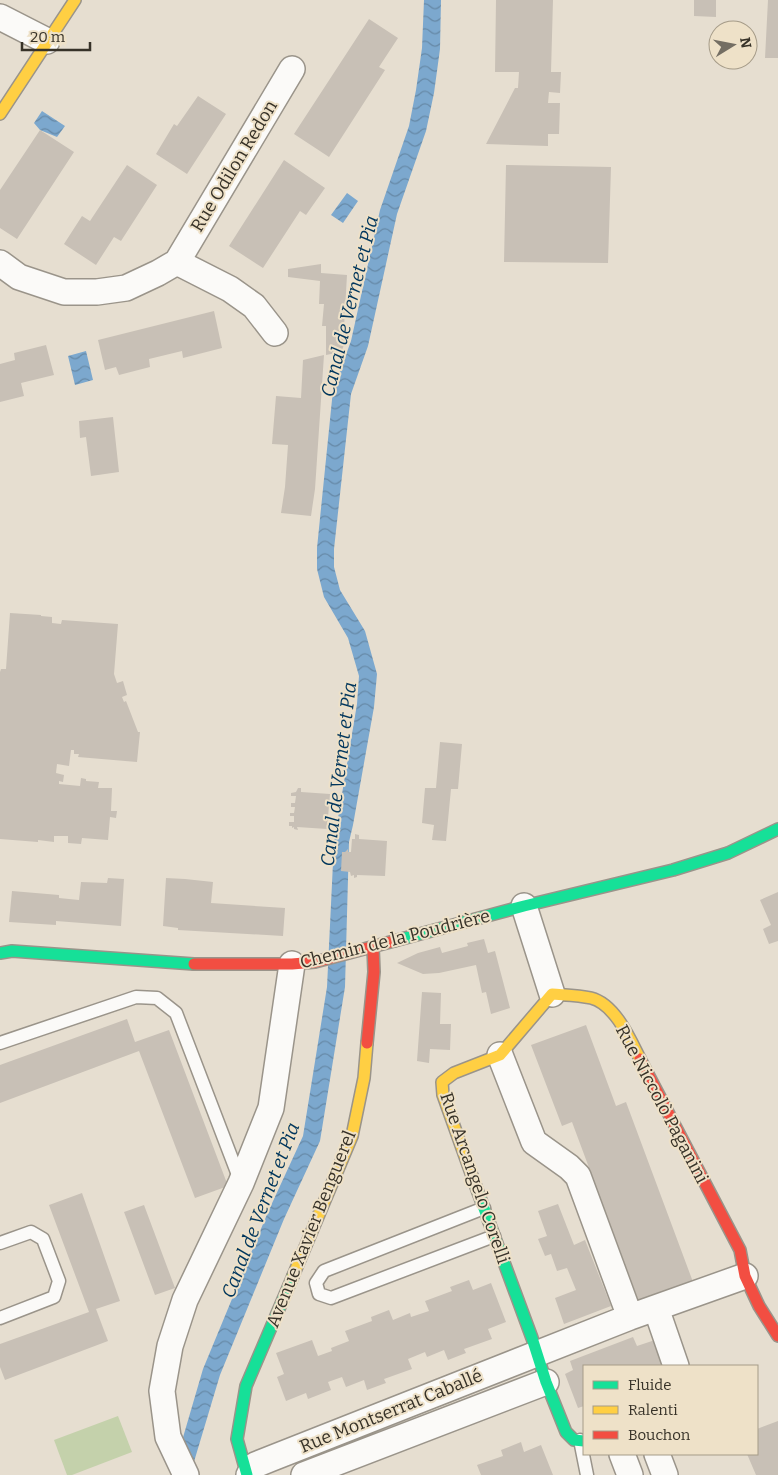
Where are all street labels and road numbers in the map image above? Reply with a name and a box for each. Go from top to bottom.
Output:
street label: Rue Odilon Redon [186,96,282,236]
street label: Chemin de la Poudrière [298,905,492,973]
street label: Rue Niccolò Paganini [611,1021,713,1187]
street label: Rue Arcangelo Corelli [435,1089,515,1267]
street label: Avenue Xavier Benguerel [261,1127,361,1331]
street label: Rue Montserrat Caballé [296,1364,486,1458]

